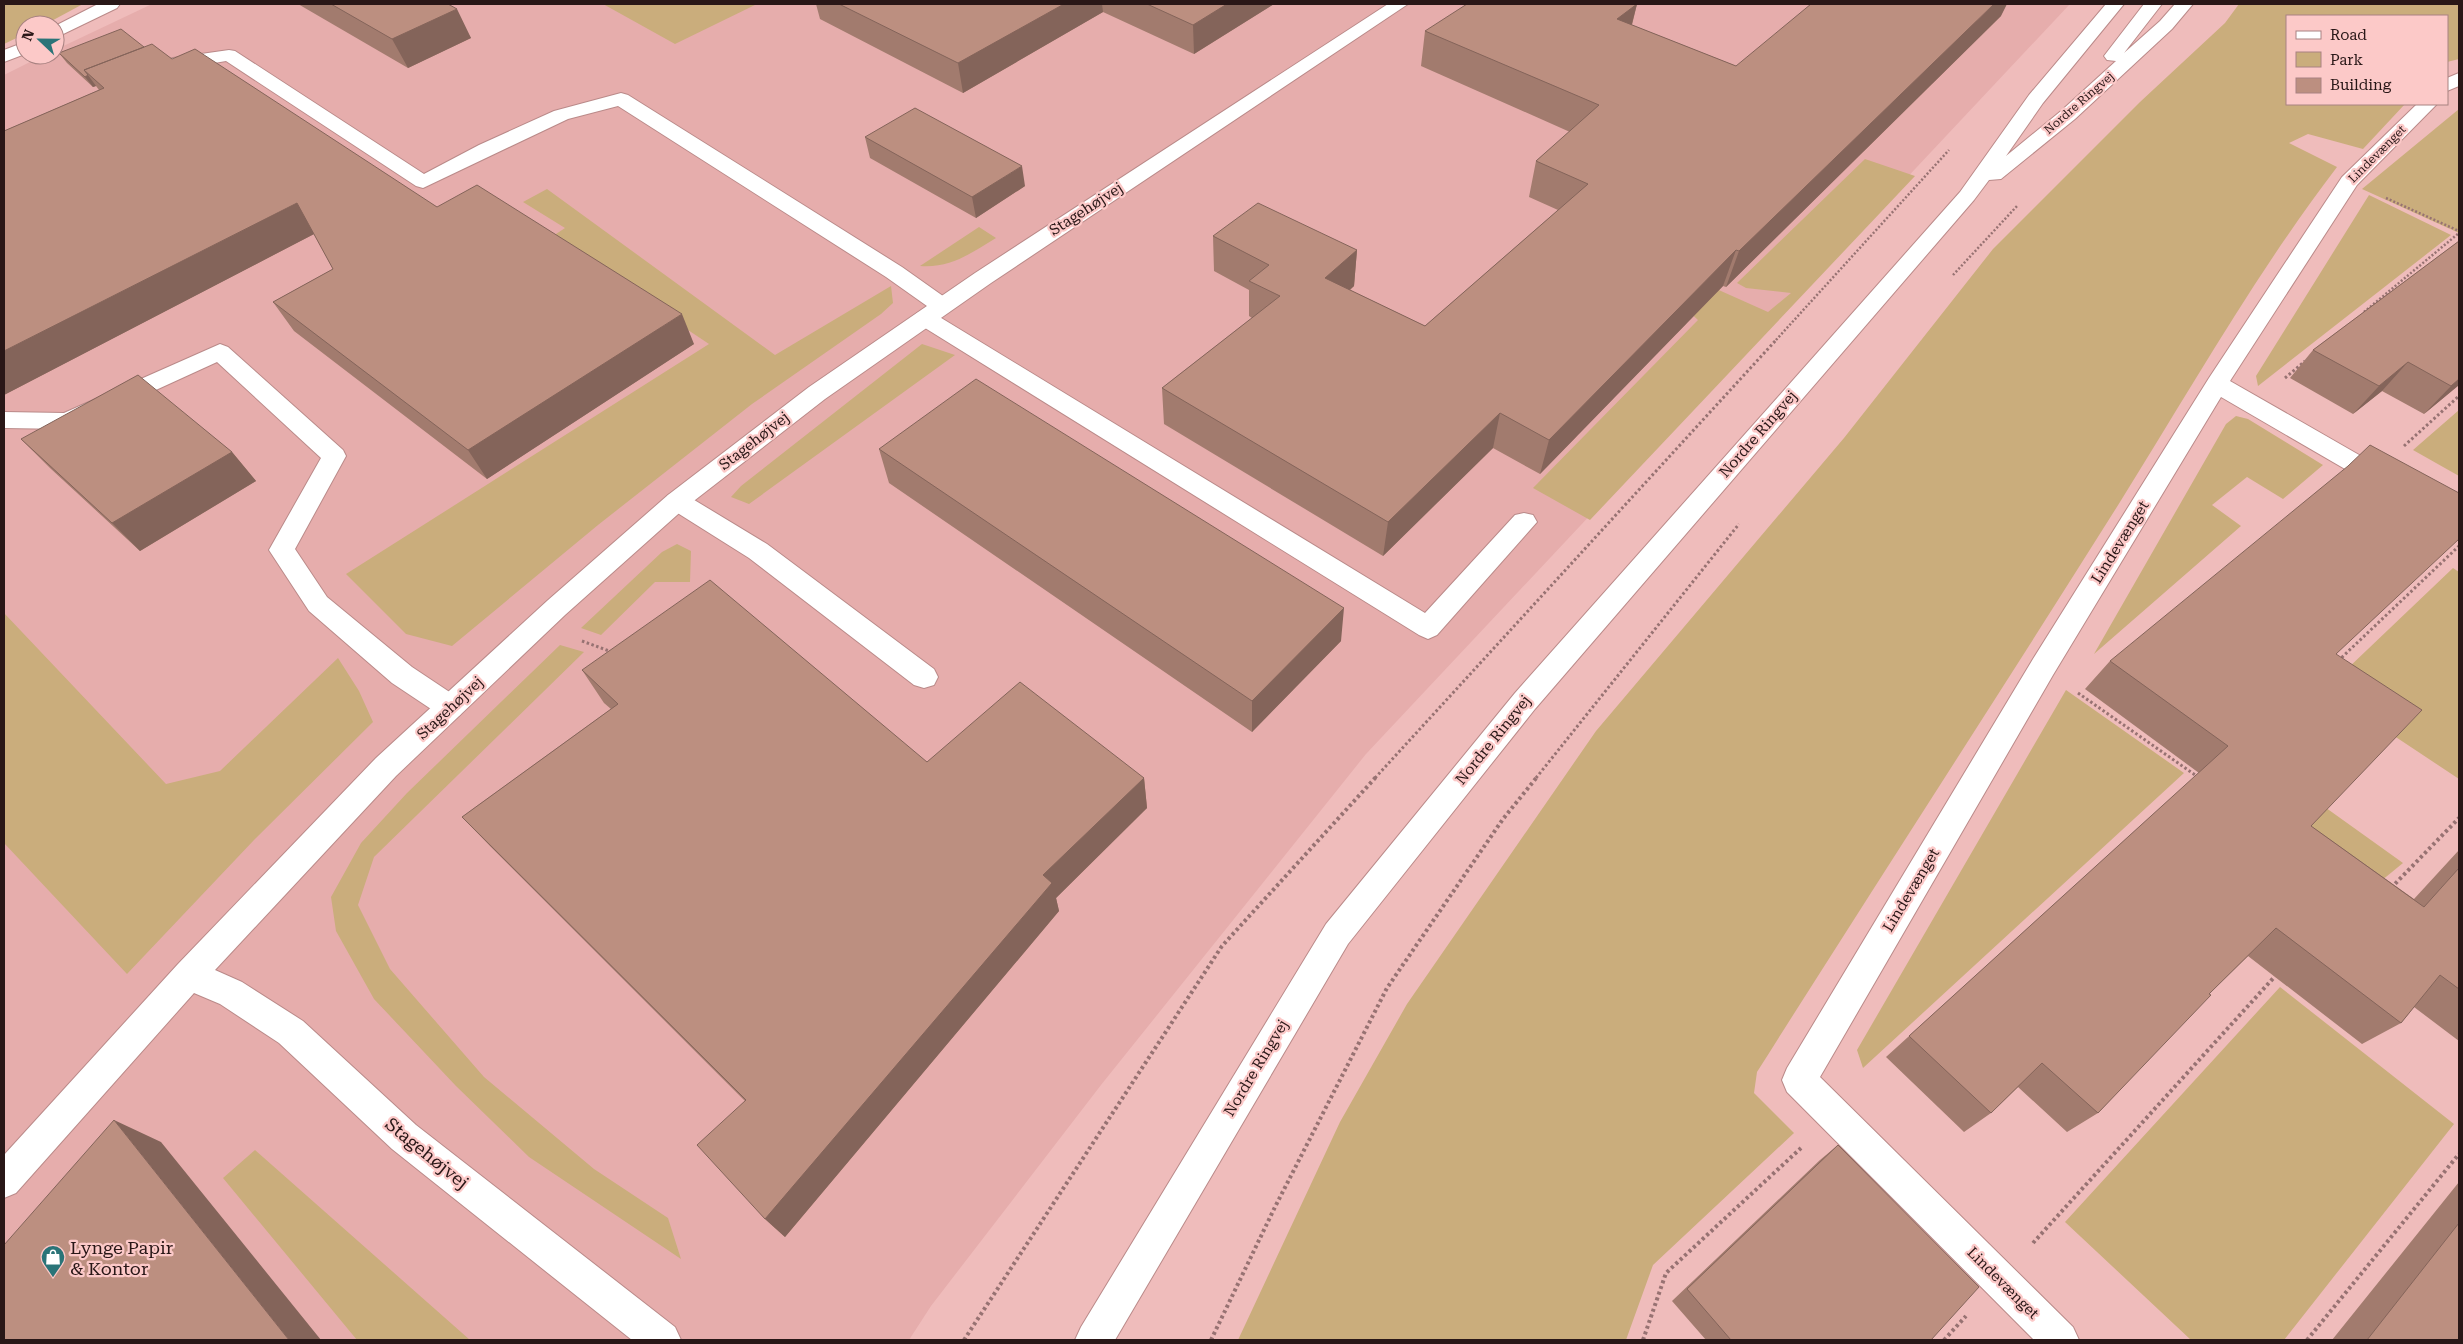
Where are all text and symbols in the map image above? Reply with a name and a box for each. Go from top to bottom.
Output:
north arrow [15,15,65,65]
legend [2286,15,2448,105]
text: Road [2330,26,2367,44]
text: N [19,27,37,43]
text: Park [2330,51,2364,69]
street label: Nordre Ringvej [2041,69,2117,137]
text: Building [2330,76,2392,94]
street label: Lindevænget [2345,122,2409,186]
street label: Stagehøjvej [1046,179,1126,239]
street label: Nordre Ringvej [1715,387,1801,481]
street label: Stagehøjvej [715,408,793,474]
street label: Lindevænget [2087,497,2153,587]
street label: Stagehøjvej [413,673,487,743]
street label: Nordre Ringvej [1452,692,1534,788]
street label: Lindevænget [1879,845,1943,935]
street label: Nordre Ringvej [1220,1016,1292,1120]
street label: Stagehøjvej [381,1113,473,1193]
place label: Lynge Papir & Kontor [70,1237,173,1279]
street label: Lindevænget [1963,1243,2043,1323]
shop icon: Lynge Papir & Kontor [40,1244,66,1278]

